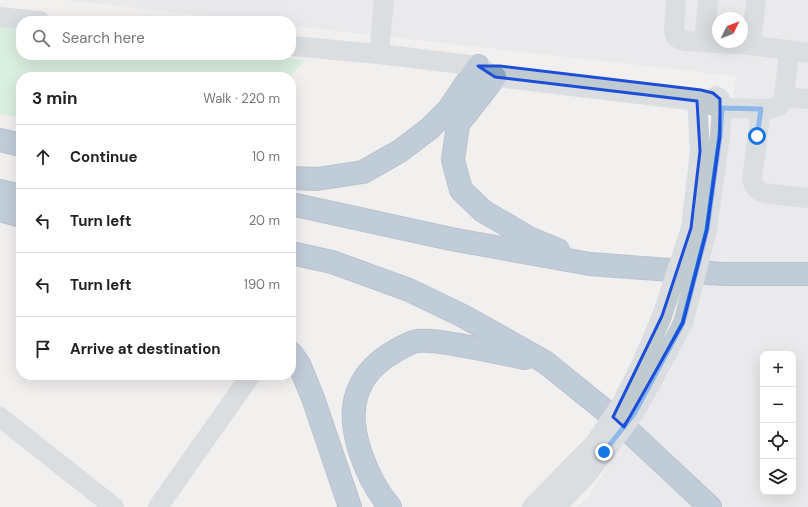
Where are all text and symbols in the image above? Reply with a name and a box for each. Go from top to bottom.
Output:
north arrow [712,12,748,48]
search box [16,16,296,60]
icon: search [30,27,52,49]
text: Search here [62,28,145,48]
text: 3 min [32,87,77,109]
text: Walk · 220 m [203,90,280,107]
route start [748,127,766,145]
icon: ahead [32,146,54,168]
text: Continue [70,147,138,167]
text: 10 m [252,148,280,165]
icon: left [32,210,54,232]
text: Turn left [70,211,131,231]
text: 20 m [249,212,280,229]
icon: left [32,274,54,296]
text: Turn left [70,275,131,295]
text: 190 m [244,276,280,293]
icon: arrive [32,338,54,360]
text: Arrive at destination [70,339,221,359]
map controls [760,351,796,495]
button: + [760,351,796,387]
button: − [760,387,796,423]
button: locate [760,423,796,459]
route end [595,443,613,461]
button: layers [760,459,796,495]

